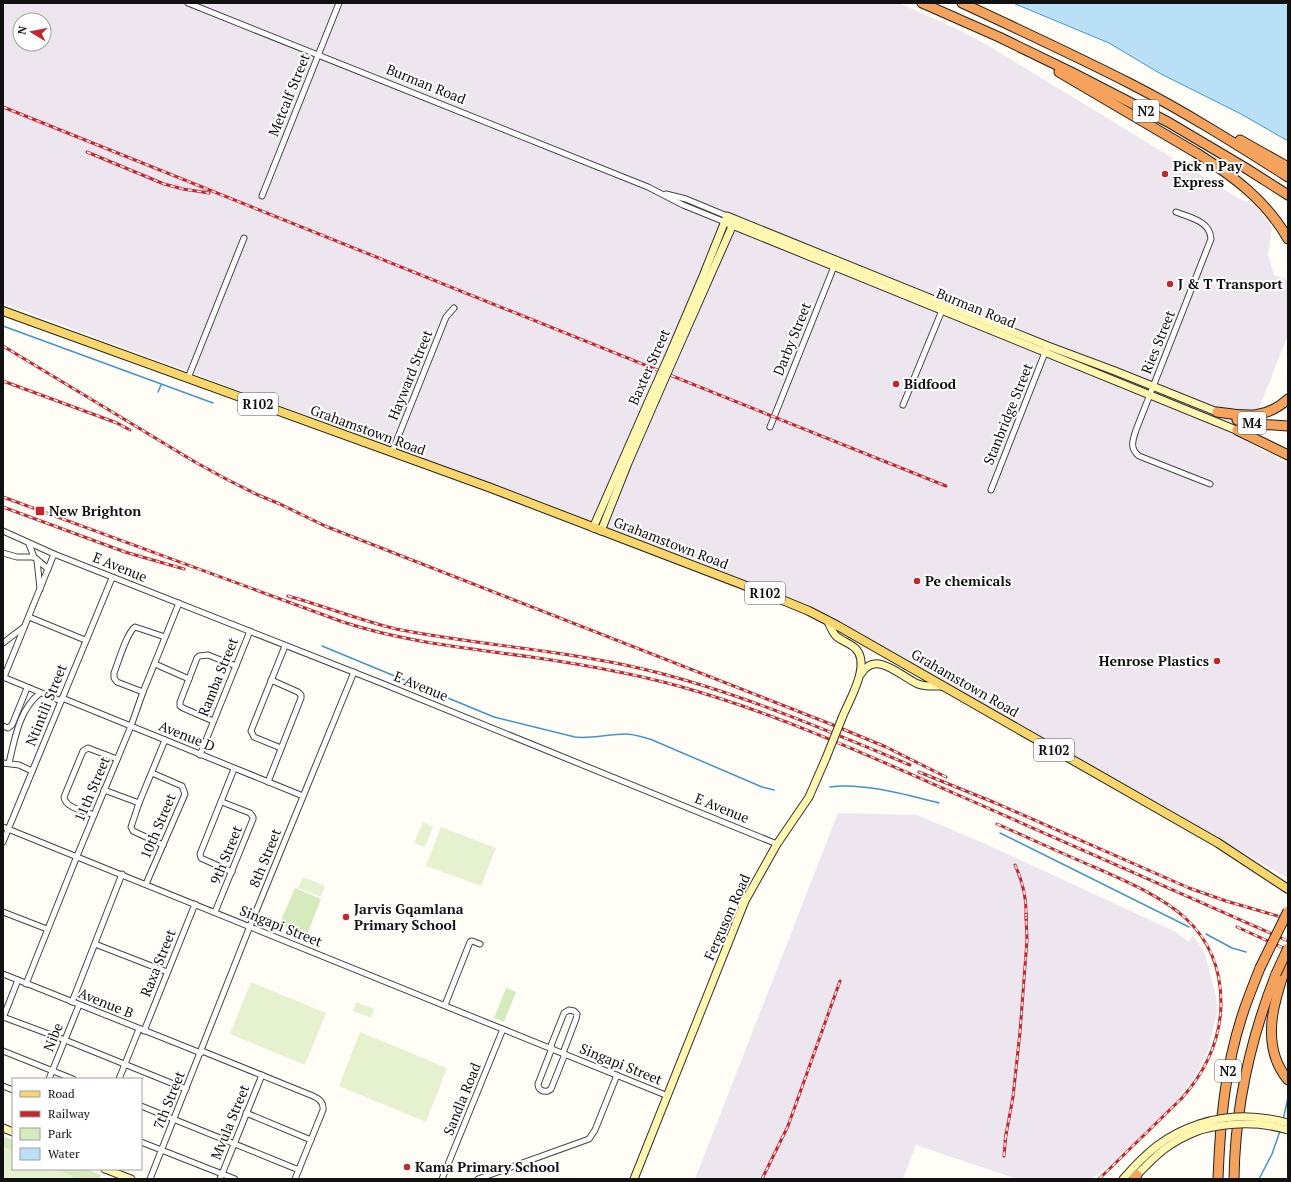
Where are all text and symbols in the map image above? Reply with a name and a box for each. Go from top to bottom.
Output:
north arrow [12,12,52,52]
text: N [15,24,30,36]
street label: Metcalf Street [263,50,314,139]
street label: Burman Road [384,59,469,108]
road number: N2 [1133,100,1159,122]
place label: Pick n Pay Express [1173,156,1243,191]
marker: Pick n Pay Express [1160,169,1170,179]
place label: J & T Transport [1178,274,1283,293]
marker: J & T Transport [1165,279,1175,289]
street label: Burman Road [934,283,1019,332]
street label: Darby Street [768,299,815,378]
street label: Ries Street [1136,306,1179,376]
street label: Baxter Street [623,325,674,408]
street label: Hayward Street [383,326,437,423]
street label: Stanbridge Street [978,359,1037,468]
place label: Bidfood [904,374,957,393]
marker: Bidfood [891,379,901,389]
road number: R102 [238,393,278,415]
street label: Grahamstown Road [308,400,429,459]
road number: M4 [1238,412,1266,434]
place label: New Brighton [49,501,141,520]
marker: New Brighton [34,505,46,517]
street label: Grahamstown Road [611,512,731,573]
street label: E Avenue [90,547,150,586]
place label: Pe chemicals [925,571,1011,590]
marker: Pe chemicals [912,576,922,586]
road number: R102 [745,582,785,604]
street label: Ramba Street [193,634,242,719]
street label: Grahamstown Road [908,644,1023,721]
place label: Henrose Plastics [1099,651,1209,670]
marker: Henrose Plastics [1212,656,1222,666]
street label: Ntintili Street [21,660,71,749]
street label: E Avenue [391,666,451,705]
street label: Avenue D [156,716,218,755]
road number: R102 [1034,739,1074,761]
street label: 11th Street [69,753,114,824]
street label: E Avenue [692,788,752,827]
street label: 10th Street [135,790,180,861]
street label: 9th Street [205,822,246,887]
street label: 8th Street [244,825,285,890]
street label: Ferguson Road [699,871,754,963]
place label: Jarvis Gqamlana Primary School [354,899,464,934]
street label: Singapi Street [237,900,326,951]
marker: Jarvis Gqamlana Primary School [341,912,351,922]
street label: Raxa Street [135,926,180,999]
street label: Avenue B [76,983,137,1022]
street label: Nibe [38,1020,67,1054]
street label: Singapi Street [577,1038,666,1089]
street label: Sandla Road [438,1060,485,1138]
road number: N2 [1215,1060,1241,1082]
street label: 7th Street [148,1067,189,1132]
legend [12,1078,142,1170]
street label: Mvula Street [206,1081,254,1162]
text: Road [48,1086,75,1101]
text: Railway [48,1106,91,1121]
text: Park [48,1126,73,1141]
text: Water [48,1146,80,1161]
place label: Kama Primary School [415,1157,560,1176]
marker: Kama Primary School [402,1162,412,1172]

